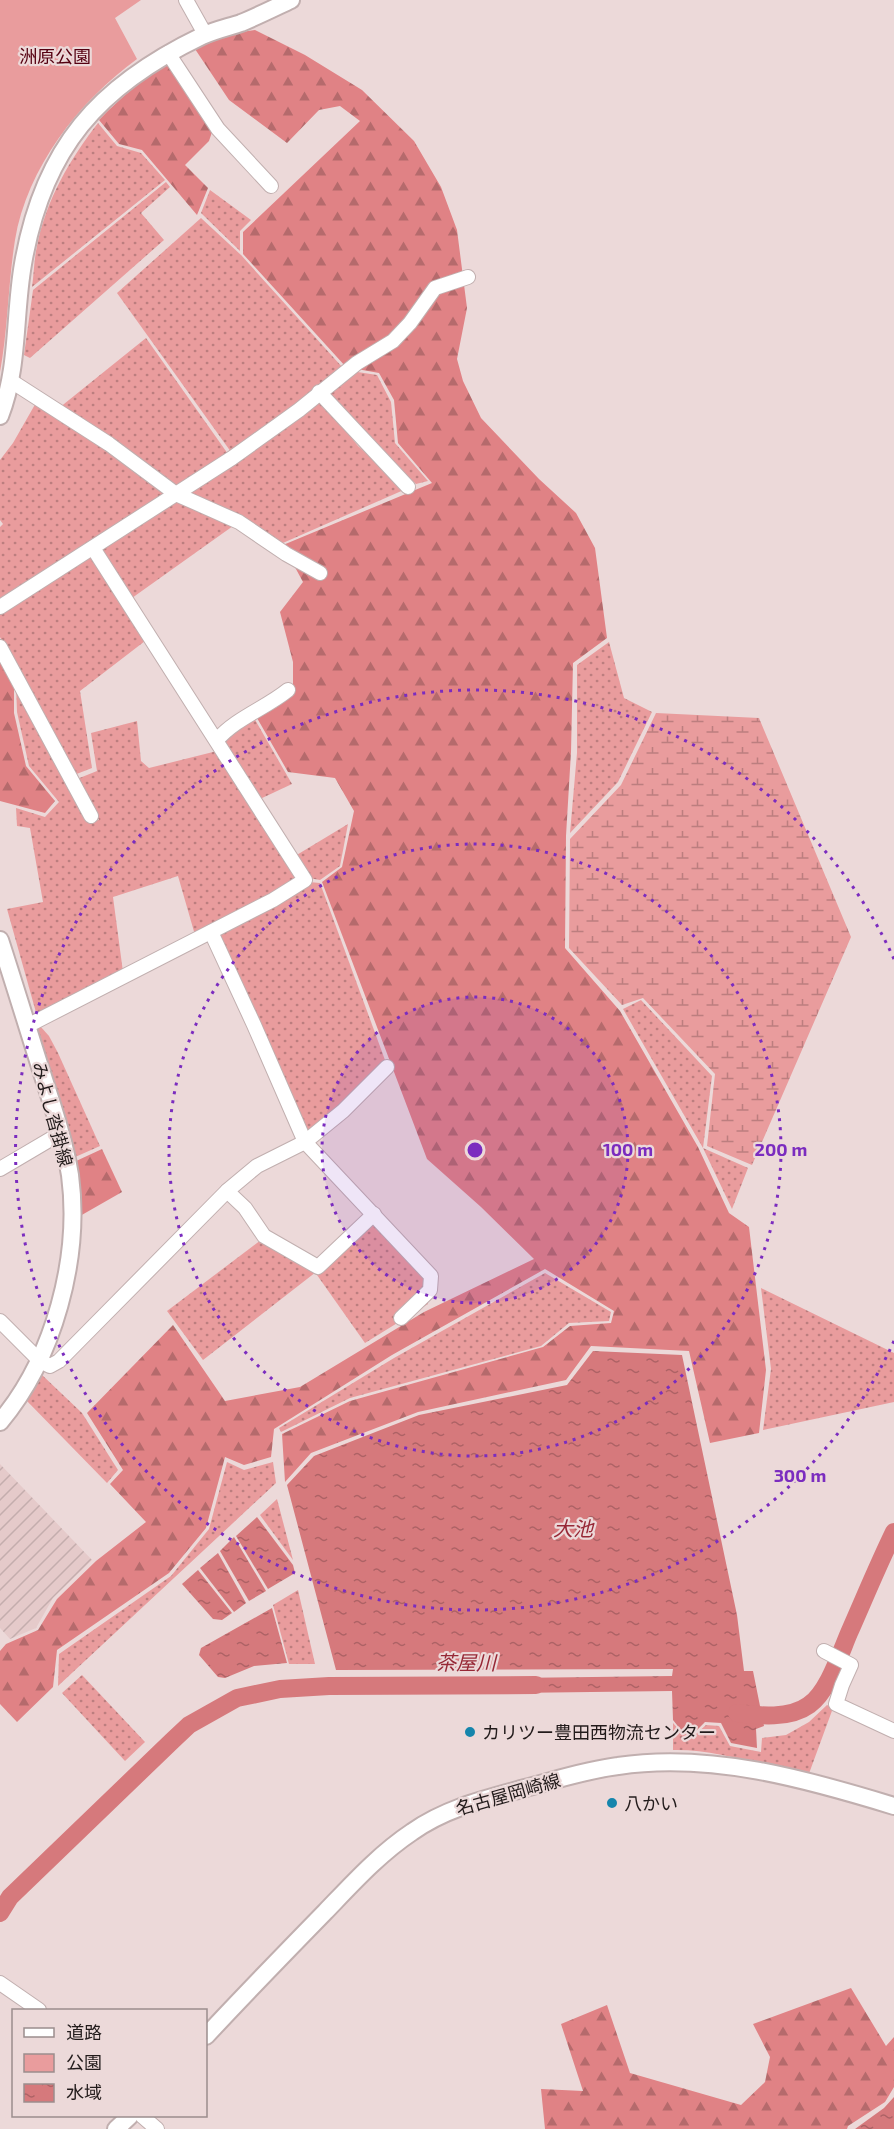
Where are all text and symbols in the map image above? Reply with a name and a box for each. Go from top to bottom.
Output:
park label: 洲原公園 [19,45,91,67]
street label: みよし沓掛線 [28,1059,78,1169]
text: 100 m [603,1138,653,1160]
text: 200 m [755,1138,807,1160]
centre of rings [465,1140,485,1160]
text: 300 m [774,1464,826,1486]
water label: 大池 [553,1516,595,1540]
water label: 茶屋川 [436,1650,498,1674]
place label: カリツー豊田西物流センター [482,1721,716,1743]
marker: カリツー豊田西物流センター [463,1725,477,1739]
street label: 名古屋岡崎線 [453,1769,563,1819]
place label: 八かい [624,1792,678,1814]
marker: 八かい [605,1796,619,1810]
legend [12,2009,207,2117]
text: 道路 [66,2021,102,2043]
text: 公園 [66,2051,102,2073]
text: 水域 [66,2081,102,2103]

